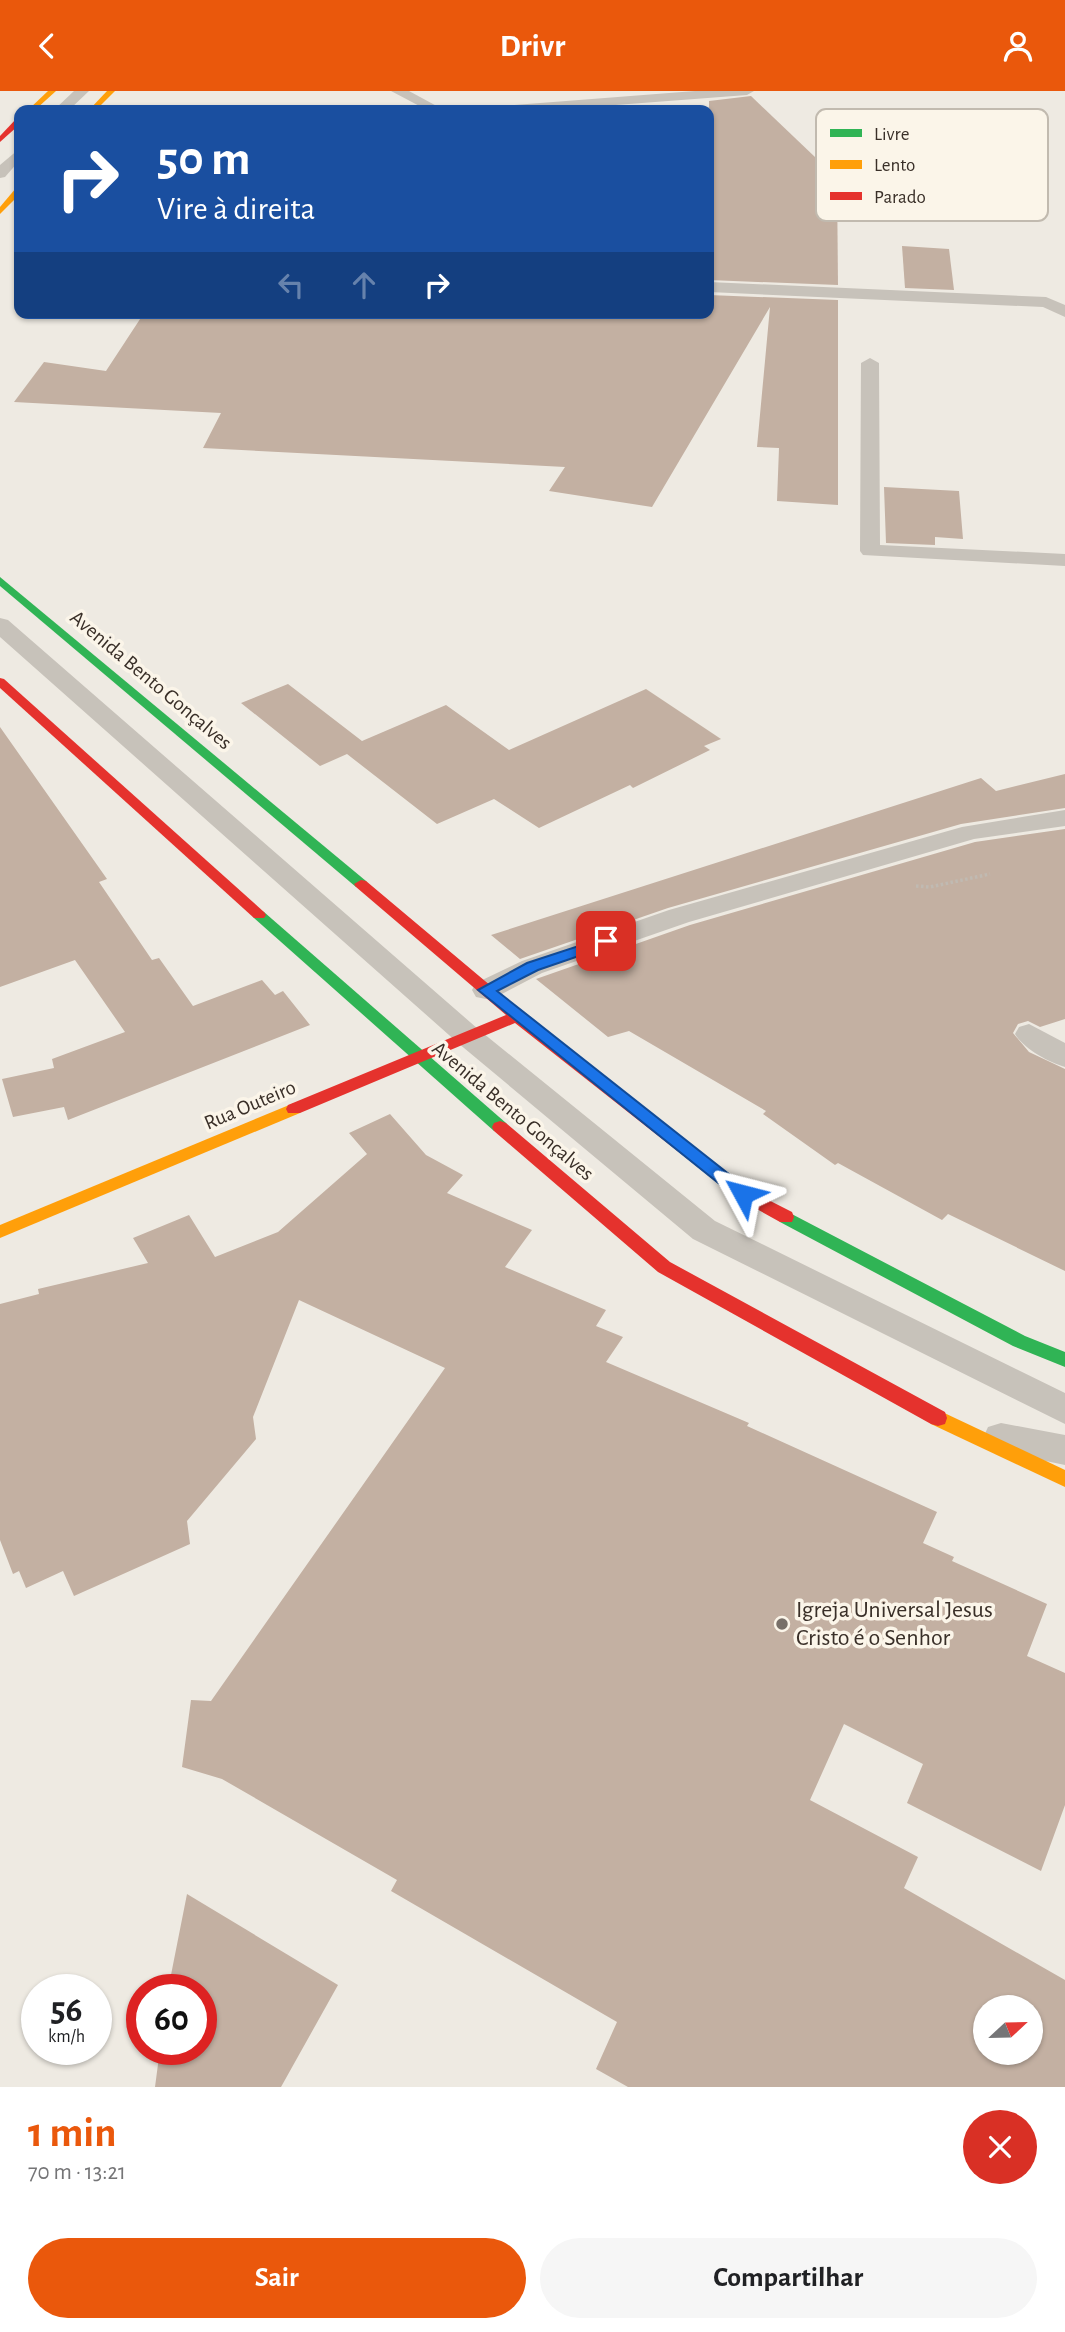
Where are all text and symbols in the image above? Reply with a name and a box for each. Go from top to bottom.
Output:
icon: back [28,27,66,65]
icon: person [999,27,1037,65]
text: Drivr [500,30,565,62]
legend [816,109,1048,221]
text: Livre [874,125,909,144]
icon: right [42,133,133,224]
text: 50 m [157,135,251,184]
text: Lento [874,156,915,175]
text: Parado [874,188,926,207]
text: Vire à direita [157,193,315,225]
icon: left [272,266,310,304]
icon: ahead [345,266,383,304]
icon: right [418,266,456,304]
street label: Avenida Bento Gonçalves [66,607,236,753]
pin [576,911,636,971]
icon: arrive [587,922,625,960]
street label: Avenida Bento Gonçalves [428,1038,598,1184]
street label: Rua Outeiro [201,1076,299,1134]
position arrow [706,1157,780,1231]
place label: Igreja Universal Jesus Cristo é o Senhor [796,1598,993,1650]
marker: Igreja Universal Jesus Cristo é o Senhor [774,1616,790,1632]
speed limit sign: 60 [126,1974,217,2065]
text: 56 [50,1993,83,2028]
north arrow [973,1995,1043,2065]
map controls [973,1995,1043,2065]
text: km/h [48,2028,85,2046]
button: close [963,2110,1037,2184]
text: 1 min [28,2112,117,2154]
text: 70 m · 13:21 [28,2161,126,2184]
button: Sair [28,2238,526,2318]
button: Compartilhar [540,2238,1037,2318]

